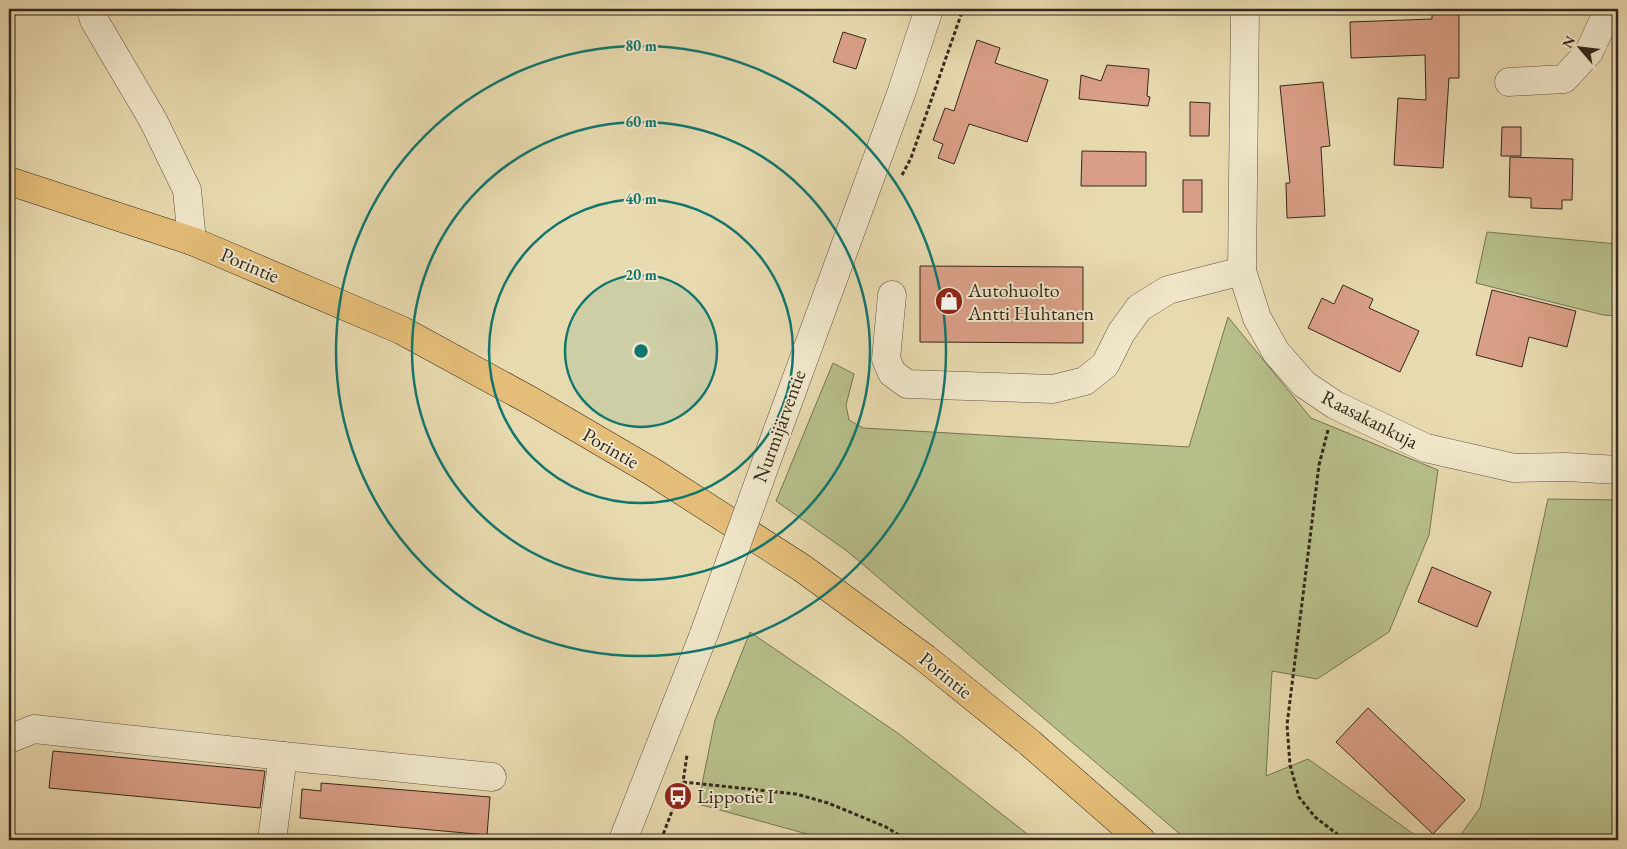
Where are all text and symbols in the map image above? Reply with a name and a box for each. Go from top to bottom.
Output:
north arrow [1554,22,1604,72]
text: N [1558,32,1579,51]
text: 80 m [625,36,657,55]
text: 60 m [625,112,657,131]
text: 40 m [625,189,657,208]
street label: Porintie [217,241,283,289]
text: 20 m [625,265,657,284]
place label: Autohuolto Antti Huhtanen [967,277,1095,326]
shop icon: Autohuolto Antti Huhtanen [934,286,964,316]
centre of rings [632,342,650,360]
street label: Nurmijärventie [747,366,812,486]
street label: Raasakankuja [1317,384,1423,454]
street label: Porintie [578,421,644,475]
street label: Porintie [914,646,978,704]
bus stop icon: Lippotie I [663,781,693,811]
place label: Lippotie I [697,783,774,809]

